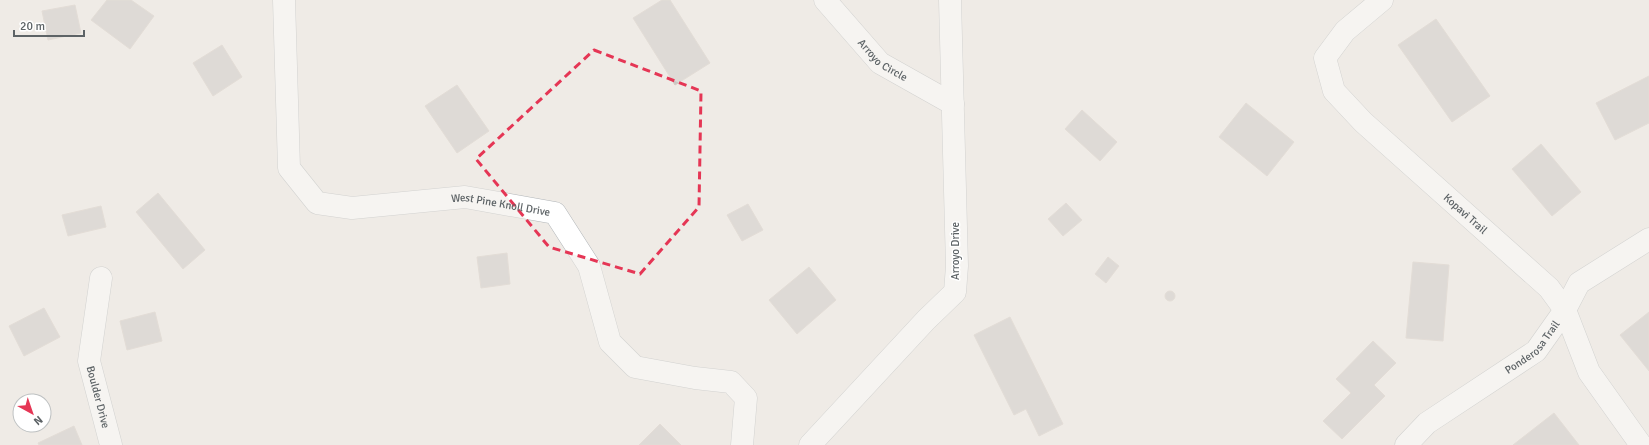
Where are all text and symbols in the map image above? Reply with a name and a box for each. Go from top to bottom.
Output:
scale bar [14,12,84,38]
text: 20 m [20,19,45,34]
street label: Arroyo Circle [855,36,910,84]
street label: West Pine Knoll Drive [450,191,551,219]
street label: Kopavi Trail [1441,191,1490,237]
street label: Arroyo Drive [949,222,962,280]
street label: Ponderosa Trail [1503,318,1563,377]
street label: Boulder Drive [84,364,112,430]
north arrow [12,393,52,433]
text: N [31,413,45,428]

